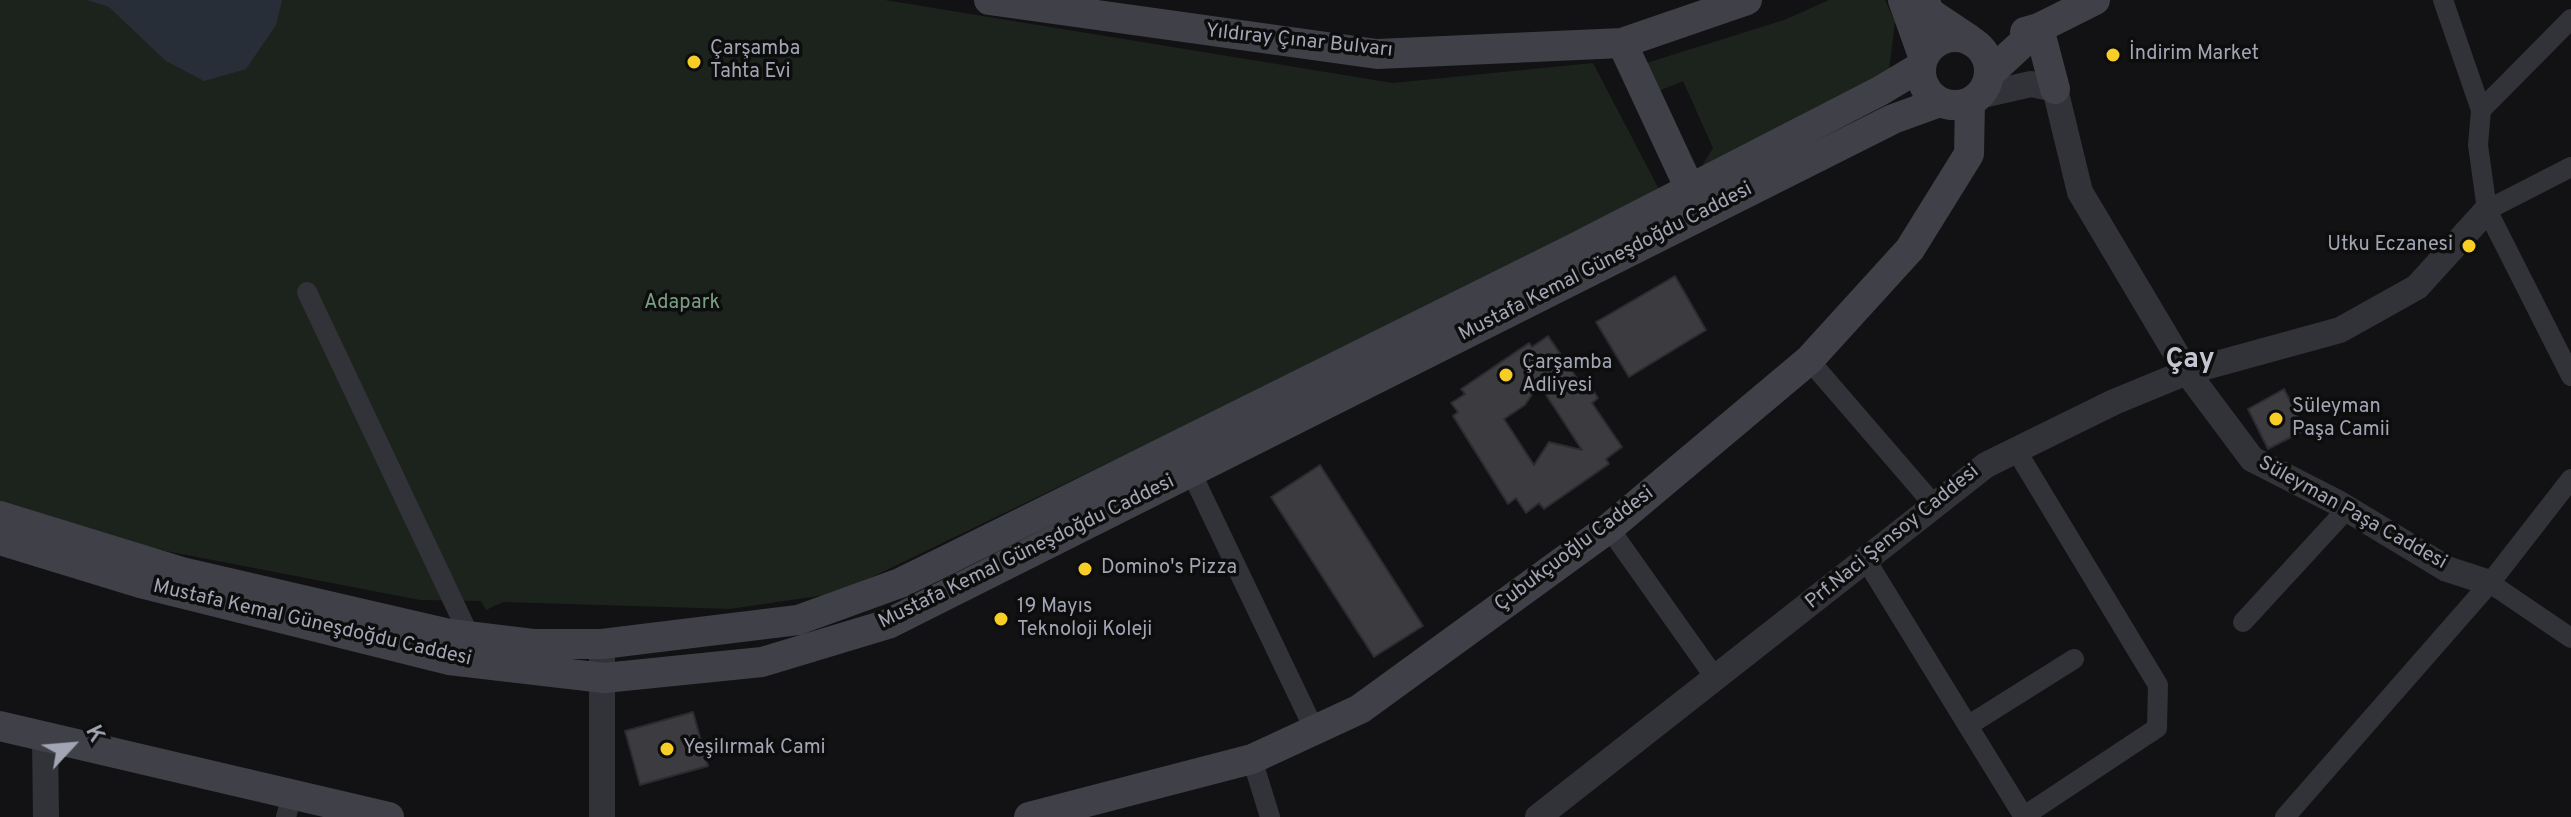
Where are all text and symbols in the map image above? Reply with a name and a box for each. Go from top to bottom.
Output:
street label: Yıldıray Çınar Bulvarı [1204,20,1394,64]
place label: Çarşamba Tahta Evi [710,38,800,85]
place label: İndirim Market [2129,43,2259,67]
marker: İndirim Market [2104,46,2122,64]
marker: Çarşamba Tahta Evi [685,53,703,71]
street label: Mustafa Kemal Güneşdoğdu Caddesi [1455,178,1757,348]
place label: Utku Eczanesi [2327,234,2453,258]
marker: Utku Eczanesi [2460,237,2478,255]
park label: Adapark [644,292,720,316]
district label: Çay [2165,344,2215,378]
place label: Çarşamba Adliyesi [1522,352,1612,399]
marker: Çarşamba Adliyesi [1497,366,1515,384]
place label: Süleyman Paşa Camii [2292,396,2390,443]
marker: Süleyman Paşa Camii [2267,410,2285,428]
street label: Süleyman Paşa Caddesi [2254,452,2450,576]
street label: Prf.Naci Şensoy Caddesi [1801,461,1985,615]
street label: Mustafa Kemal Güneşdoğdu Caddesi [875,471,1179,635]
street label: Çubukçuoğlu Caddesi [1491,482,1659,618]
place label: Domino's Pizza [1101,557,1237,581]
marker: Domino's Pizza [1076,560,1094,578]
street label: Mustafa Kemal Güneşdoğdu Caddesi [150,576,474,672]
place label: 19 Mayıs Teknoloji Koleji [1017,596,1152,643]
marker: 19 Mayıs Teknoloji Koleji [992,610,1010,628]
north arrow [32,705,112,785]
text: K [78,721,110,747]
place label: Yeşilırmak Cami [683,737,826,761]
marker: Yeşilırmak Cami [658,740,676,758]

